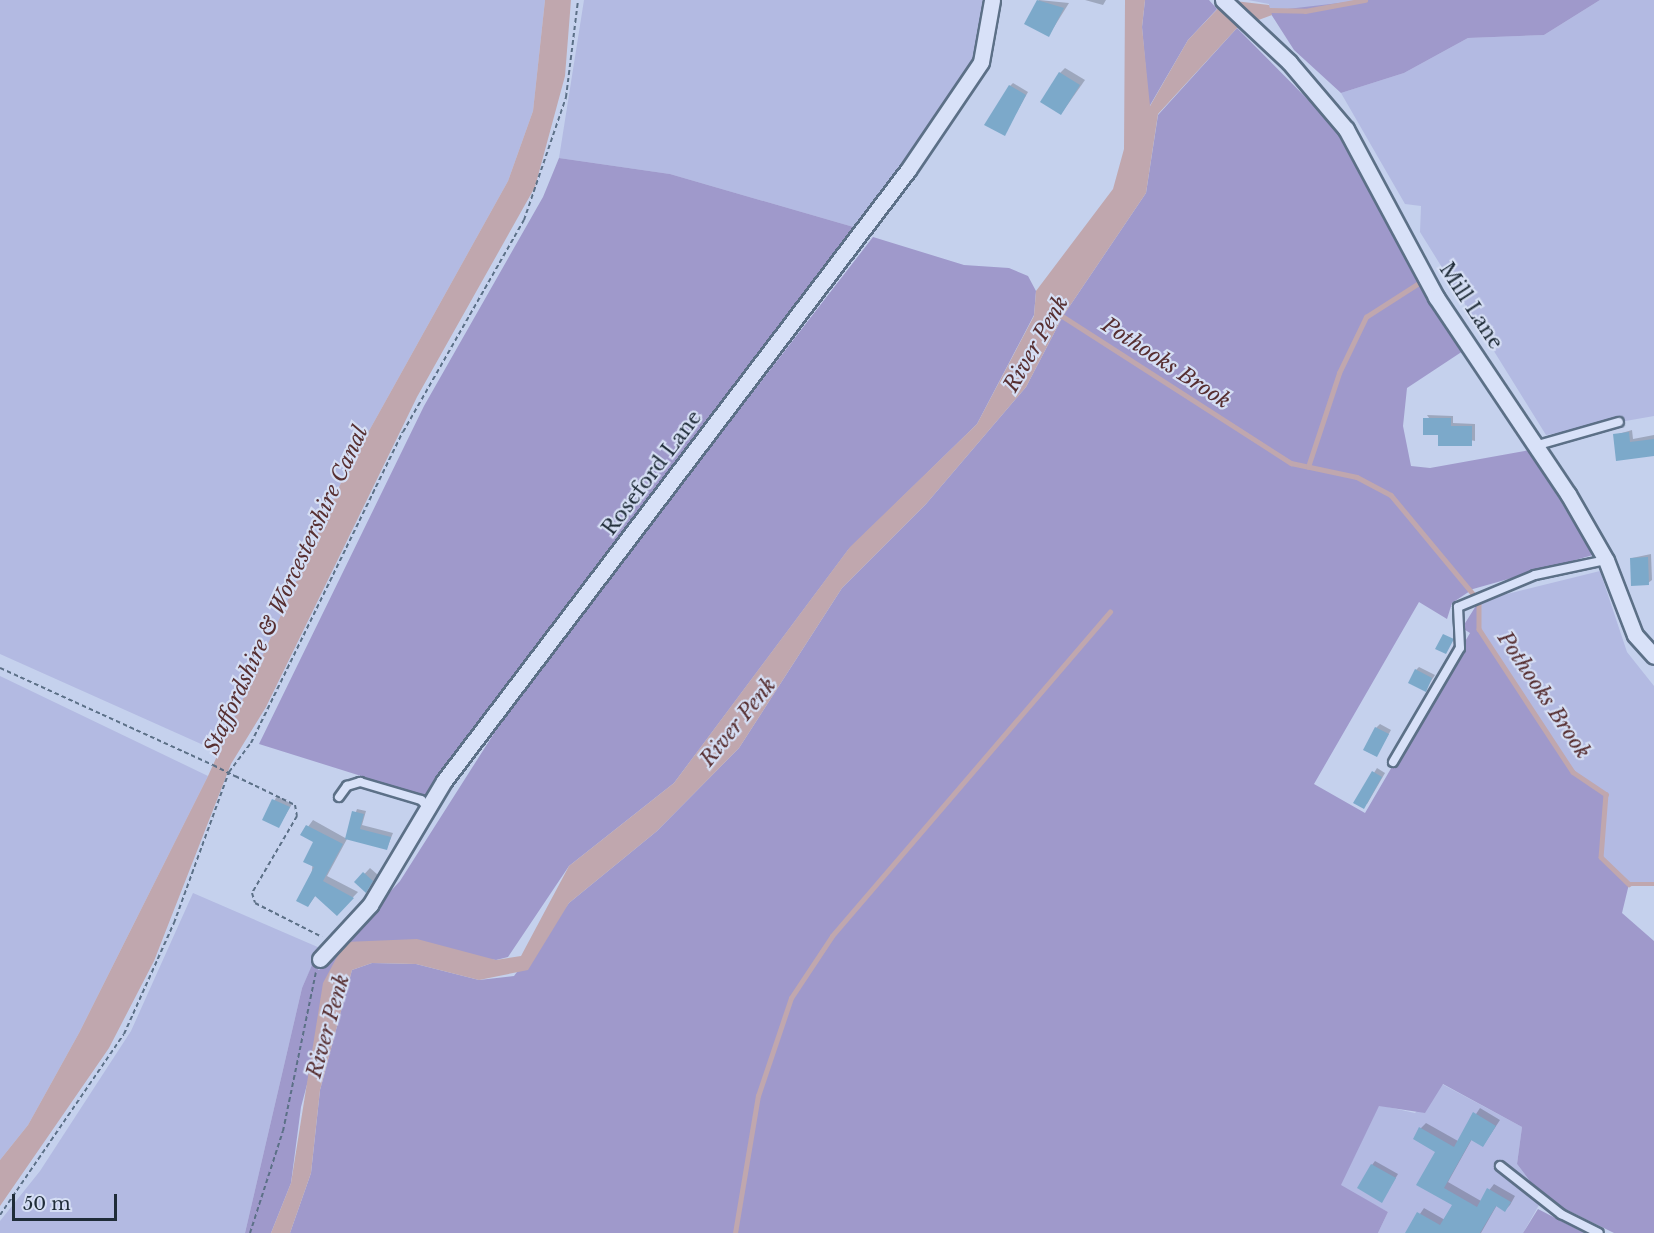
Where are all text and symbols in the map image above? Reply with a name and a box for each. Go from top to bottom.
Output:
street label: Mill Lane [1434,258,1508,354]
water label: River Penk [998,291,1074,397]
water label: Pothooks Brook [1097,312,1235,414]
street label: Roseford Lane [597,406,707,540]
water label: Staffordshire & Worcestershire Canal [199,422,373,758]
water label: Pothooks Brook [1492,627,1596,763]
water label: River Penk [695,672,781,772]
water label: River Penk [301,971,355,1081]
scale bar [15,1182,120,1220]
text: 50 m [23,1193,71,1215]

